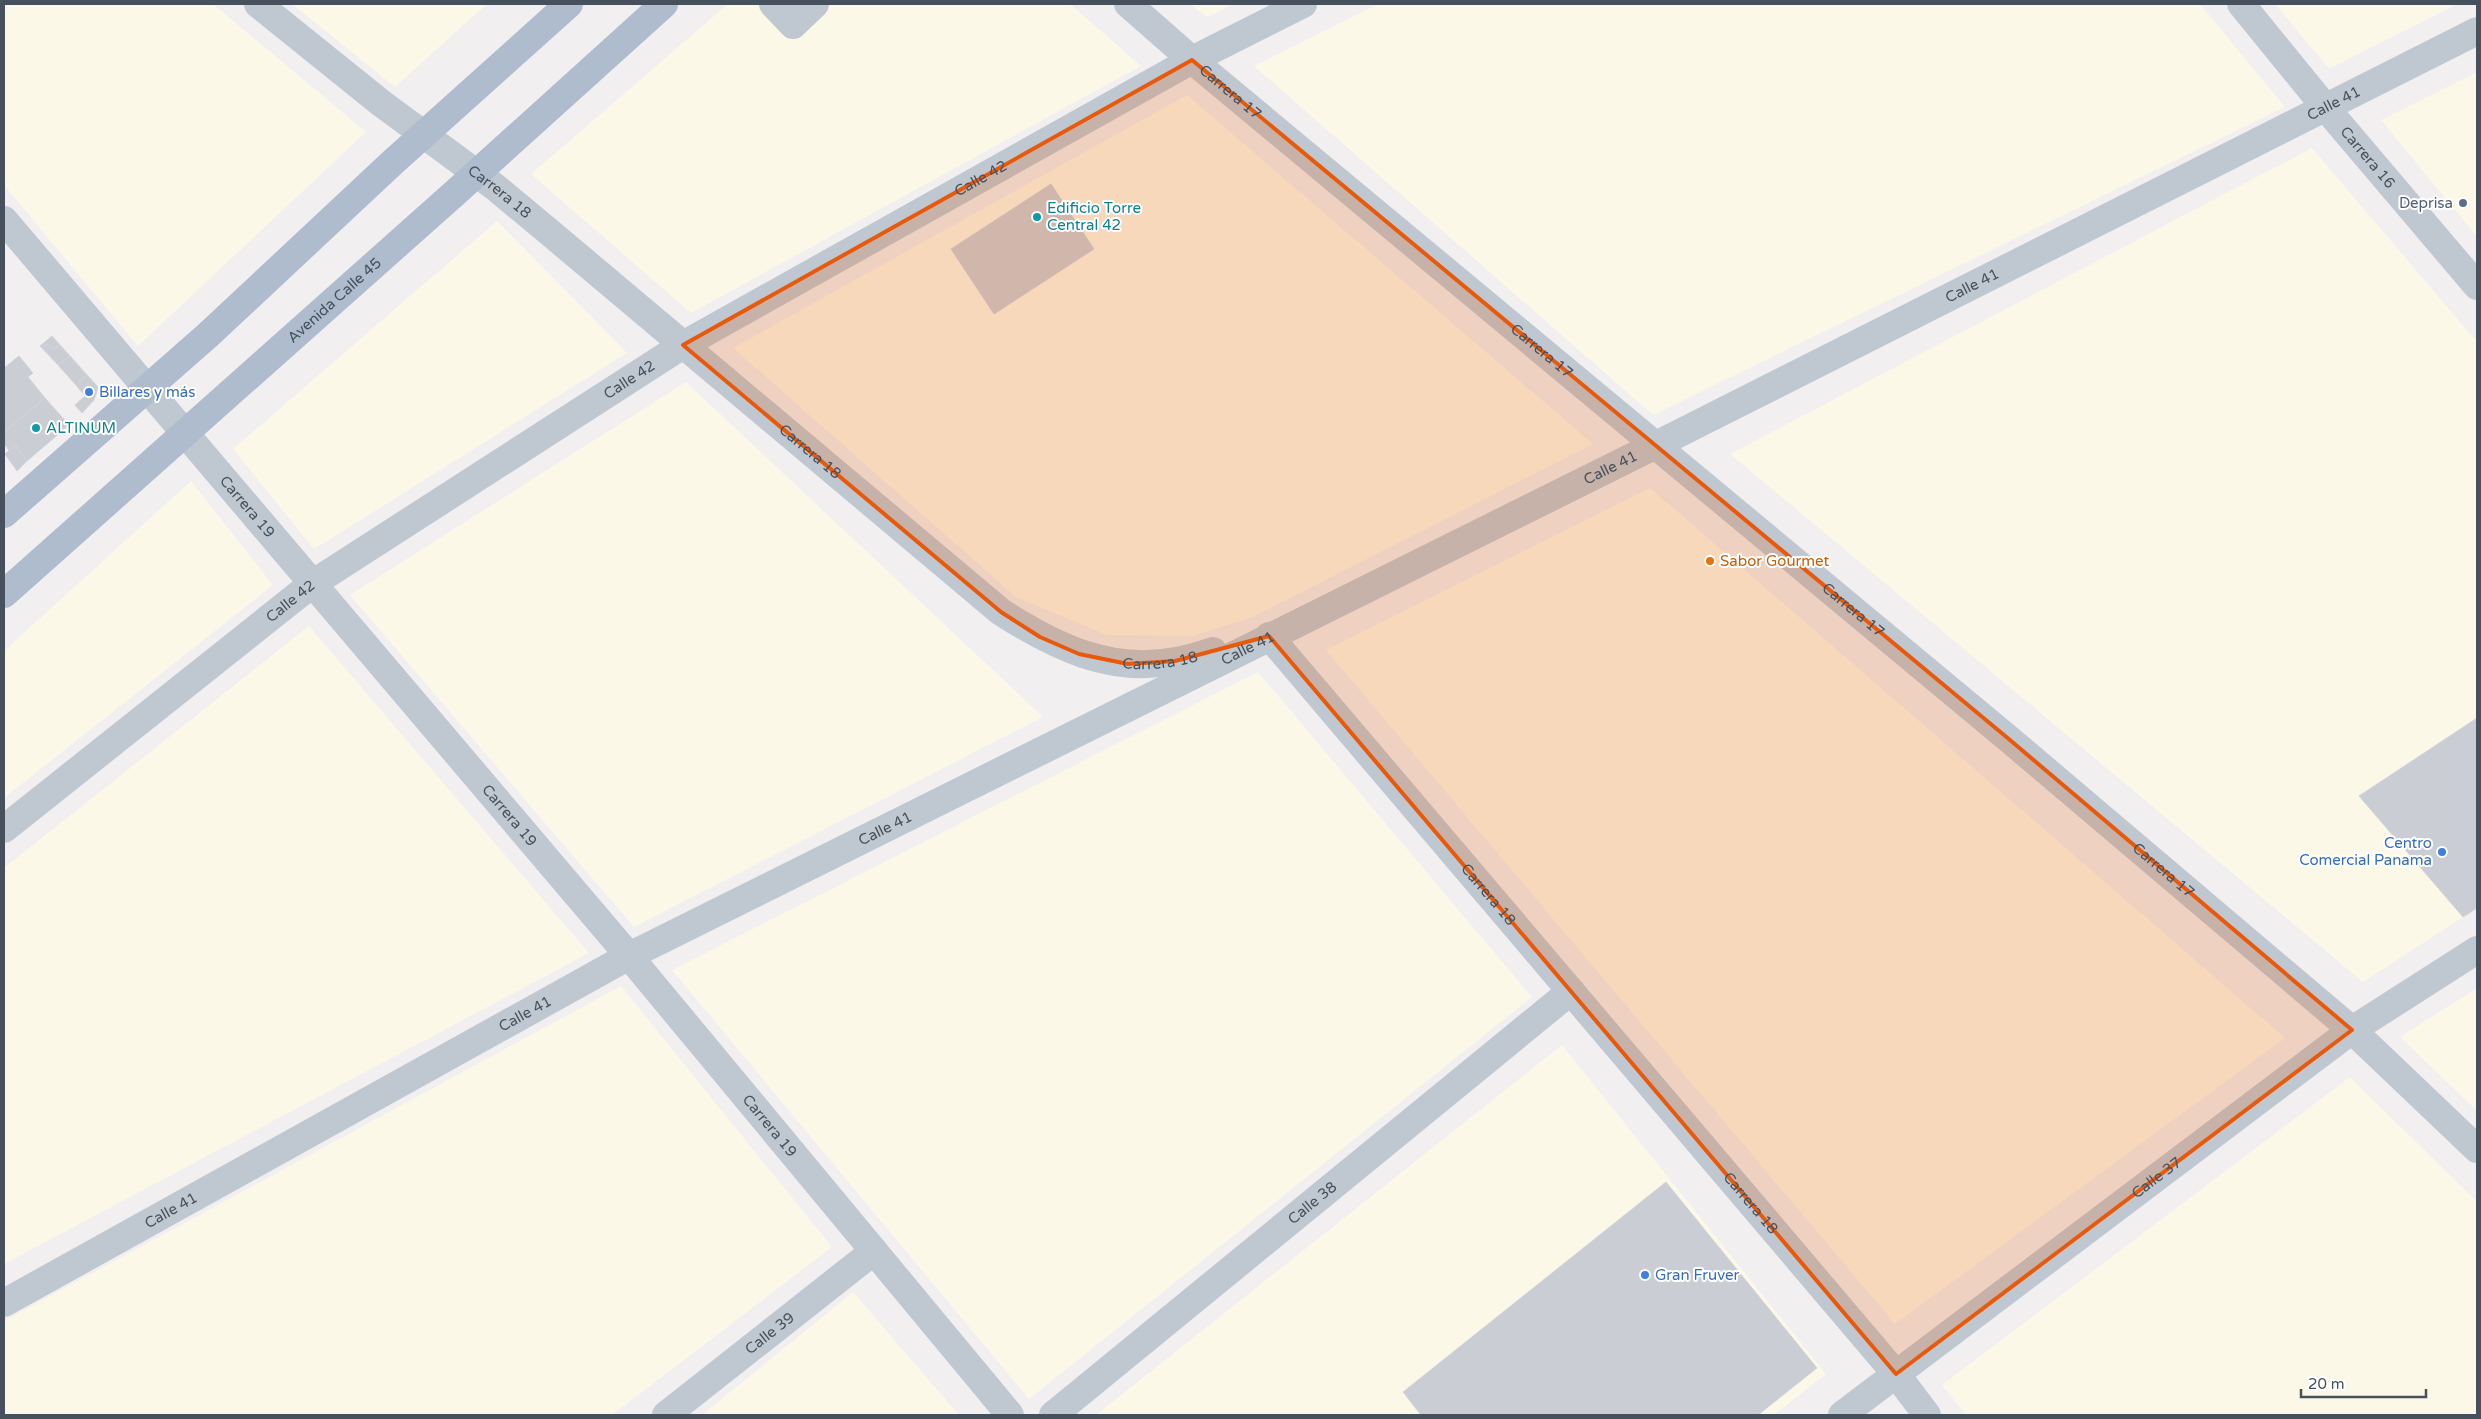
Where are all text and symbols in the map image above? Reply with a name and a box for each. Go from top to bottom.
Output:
street label: Carrera 17 [1196,61,1265,123]
street label: Calle 41 [2304,82,2364,124]
street label: Carrera 16 [2336,123,2399,192]
street label: Calle 42 [951,156,1010,200]
street label: Carrera 18 [464,161,535,222]
place label: Deprisa [2399,194,2453,212]
marker: Deprisa [2457,197,2469,209]
place label: Edificio Torre Central 42 [1047,199,1141,234]
marker: Edificio Torre Central 42 [1031,211,1043,223]
street label: Avenida Calle 45 [284,254,385,347]
street label: Calle 41 [1942,265,2002,307]
street label: Carrera 17 [1507,320,1577,382]
street label: Calle 42 [600,356,658,403]
place label: Billares y más [99,383,195,401]
marker: Billares y más [83,386,95,398]
place label: ALTINUM [46,419,116,437]
street label: Carrera 18 [775,420,845,483]
marker: ALTINUM [30,422,42,434]
street label: Calle 41 [1581,447,1640,489]
street label: Carrera 19 [216,472,279,541]
place label: Sabor Gourmet [1720,552,1830,570]
marker: Sabor Gourmet [1704,555,1716,567]
street label: Calle 42 [262,576,319,626]
street label: Carrera 17 [1818,579,1888,641]
street label: Calle 41 [1218,627,1278,669]
street label: Carrera 18 [1122,647,1200,673]
street label: Carrera 19 [478,781,541,850]
street label: Calle 41 [855,808,915,849]
place label: Centro Comercial Panama [2299,834,2432,869]
street label: Carrera 17 [2129,839,2198,901]
marker: Centro Comercial Panama [2436,846,2448,858]
street label: Carrera 18 [1457,860,1520,929]
street label: Calle 41 [496,992,555,1036]
street label: Carrera 19 [739,1091,801,1160]
street label: Calle 37 [2128,1153,2185,1202]
street label: Carrera 18 [1719,1168,1782,1238]
street label: Calle 38 [1284,1178,1340,1228]
street label: Calle 41 [141,1188,201,1232]
place label: Gran Fruver [1655,1266,1739,1284]
marker: Gran Fruver [1639,1269,1651,1281]
street label: Calle 39 [741,1308,798,1358]
scale bar [2301,1366,2426,1398]
text: 20 m [2308,1375,2345,1393]

